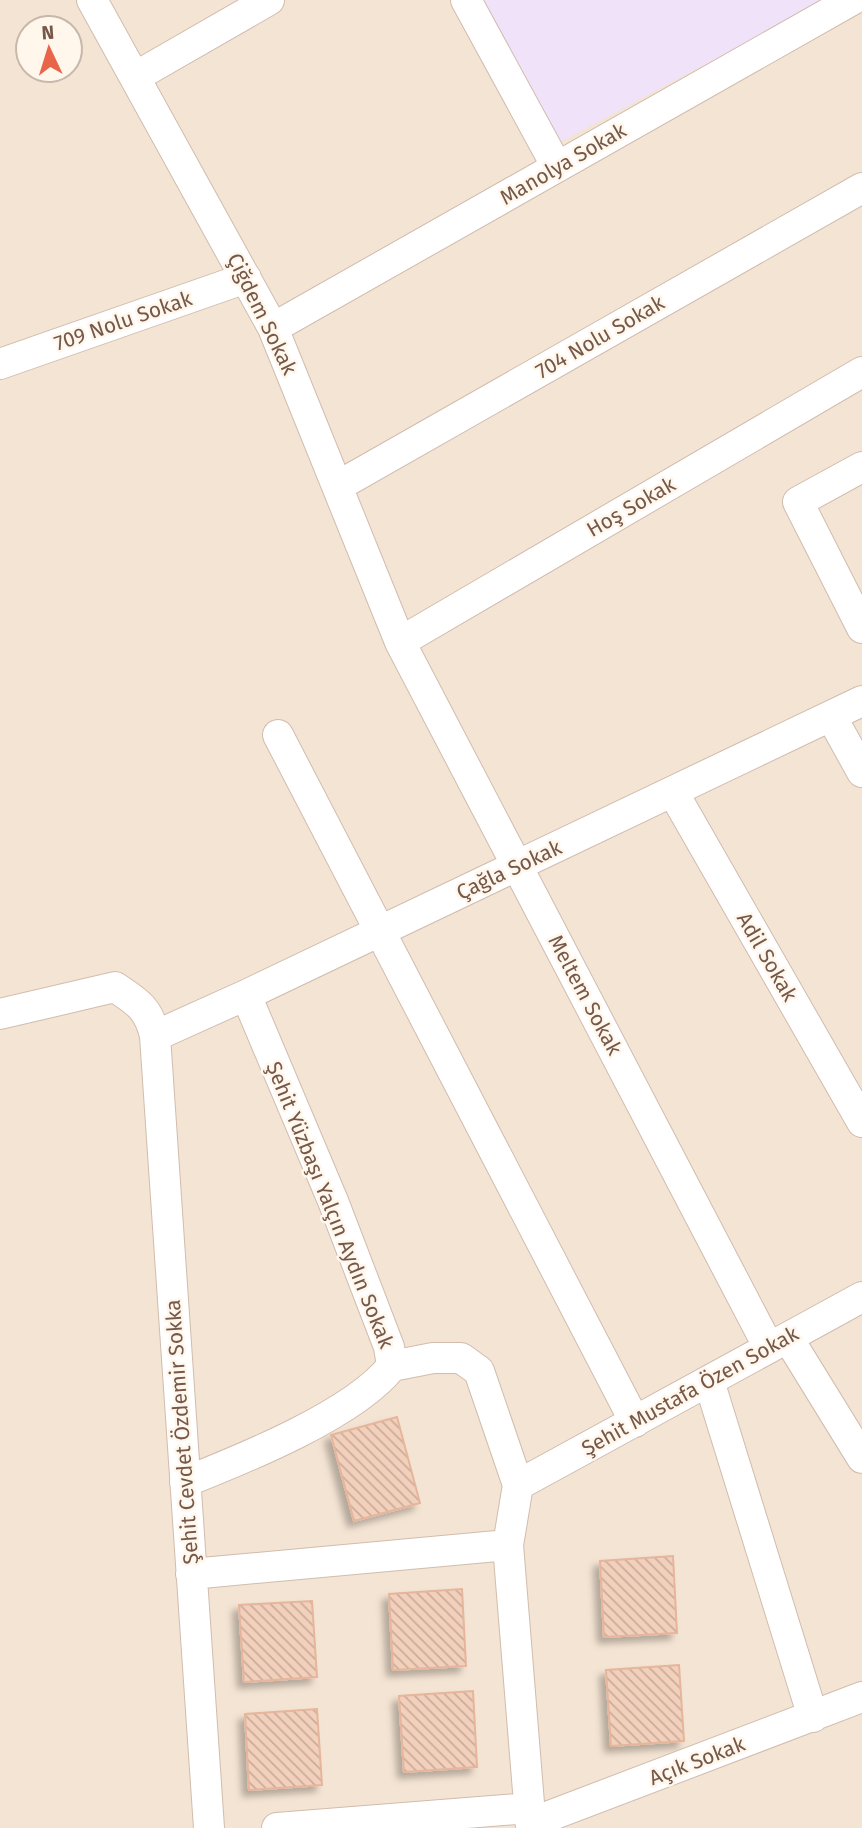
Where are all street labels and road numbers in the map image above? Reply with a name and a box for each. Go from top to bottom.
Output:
street label: Manolya Sokak [495,117,631,211]
street label: Çiğdem Sokak [221,249,303,379]
street label: 709 Nolu Sokak [51,285,196,357]
street label: 704 Nolu Sokak [531,290,669,384]
street label: Hoş Sokak [582,471,680,543]
street label: Çağla Sokak [452,834,566,906]
street label: Adil Sokak [731,908,803,1006]
street label: Meltem Sokak [542,930,628,1060]
street label: Şehit Yüzbaşı Yalçın Aydın Sokak [260,1058,400,1352]
street label: Şehit Cevdet Özdemir Sokka [160,1299,204,1565]
street label: Şehit Mustafa Özen Sokak [577,1320,803,1462]
street label: Açık Sokak [645,1731,749,1791]

